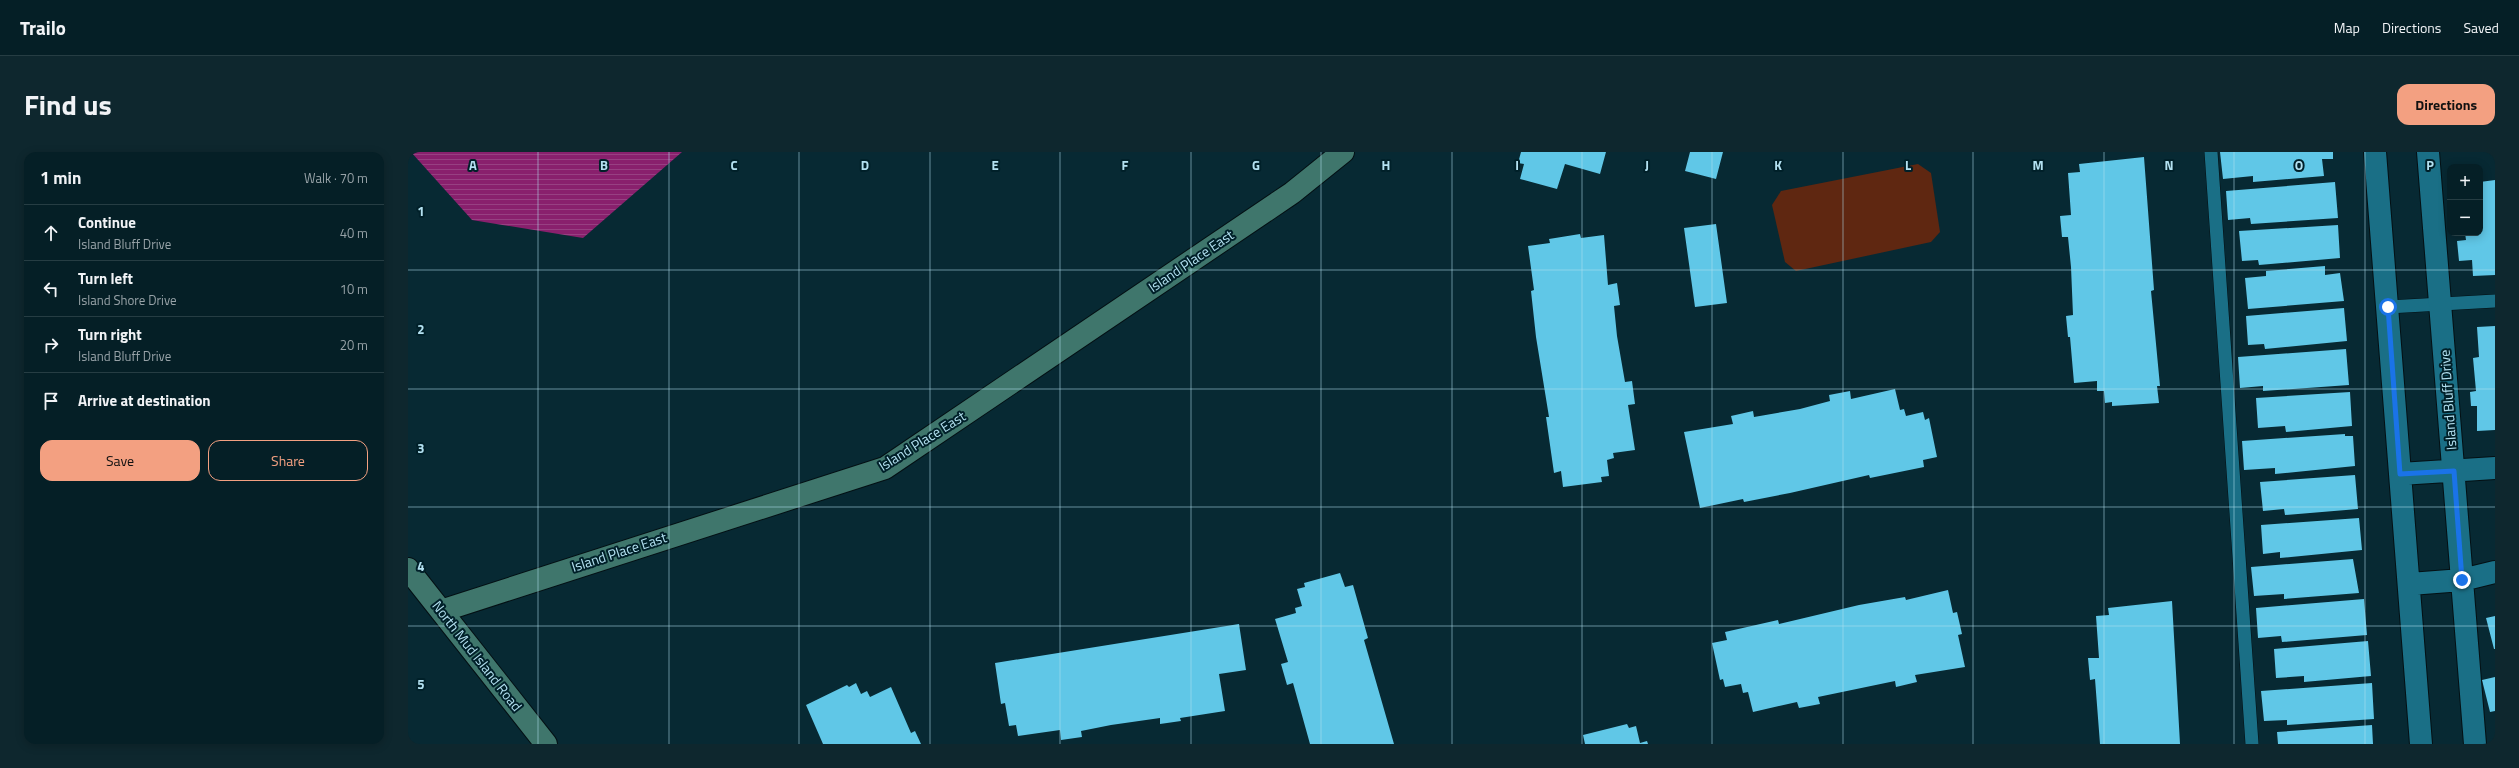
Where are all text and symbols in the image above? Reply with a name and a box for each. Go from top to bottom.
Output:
text: Trailo [20,13,66,42]
text: Map [2334,17,2360,38]
text: Directions [2382,17,2441,38]
text: Saved [2463,17,2499,38]
text: Find us [24,83,112,126]
button: Directions [2397,84,2495,125]
text: A [469,155,477,175]
text: B [600,155,608,175]
text: C [730,155,738,175]
text: D [861,155,869,175]
text: E [991,155,999,175]
text: F [1122,155,1129,175]
text: G [1252,155,1260,175]
text: H [1382,155,1390,175]
text: I [1515,155,1519,175]
text: J [1645,155,1649,175]
text: K [1774,155,1782,175]
text: L [1905,155,1911,175]
text: M [2032,155,2044,175]
text: N [2164,155,2174,175]
text: O [2295,155,2303,175]
text: P [2426,155,2434,175]
map controls [2447,164,2483,236]
button: + [2447,164,2483,200]
text: 1 min [40,165,81,191]
text: Walk · 70 m [304,168,368,188]
button: − [2447,200,2483,236]
text: 1 [417,201,425,221]
text: Continue [78,211,136,234]
icon: ahead [40,222,62,244]
text: 40 m [340,223,368,243]
street label: Island Place East [1144,224,1238,297]
text: Island Bluff Drive [78,234,171,254]
text: Turn left [78,267,133,290]
icon: left [40,278,62,300]
text: 10 m [340,279,368,299]
text: Island Shore Drive [78,290,177,310]
route start [2379,298,2397,316]
text: 2 [417,319,425,339]
text: Turn right [78,323,142,346]
icon: right [40,334,62,356]
text: 20 m [340,335,368,355]
text: Island Bluff Drive [78,346,171,366]
street label: Island Bluff Drive [2434,349,2461,451]
text: Arrive at destination [78,389,211,412]
icon: arrive [40,390,62,412]
street label: Island Place East [874,405,969,476]
text: 3 [417,438,425,458]
button: Save [40,440,200,481]
button: Share [208,440,368,481]
street label: Island Place East [568,526,669,577]
text: 4 [417,556,425,576]
route end [2453,571,2471,589]
street label: North Mud Island Road [427,596,527,715]
text: 5 [417,674,425,694]

